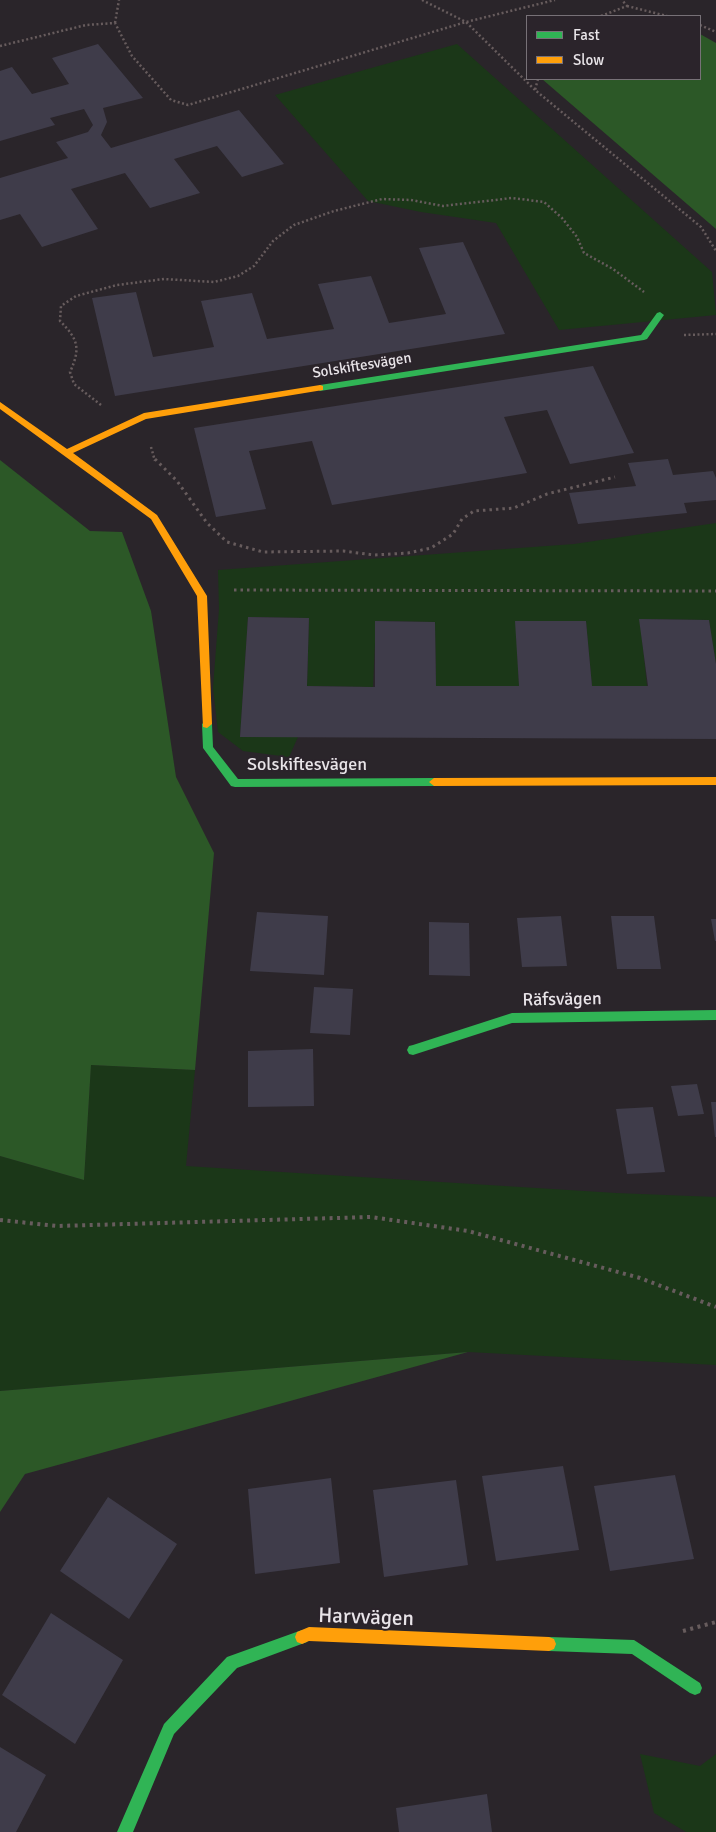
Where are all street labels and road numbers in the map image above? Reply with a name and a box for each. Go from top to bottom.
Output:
street label: Solskiftesvägen [311,349,413,383]
street label: Solskiftesvägen [247,754,367,776]
street label: Räfsvägen [522,989,602,1011]
street label: Harvvägen [318,1604,414,1632]

